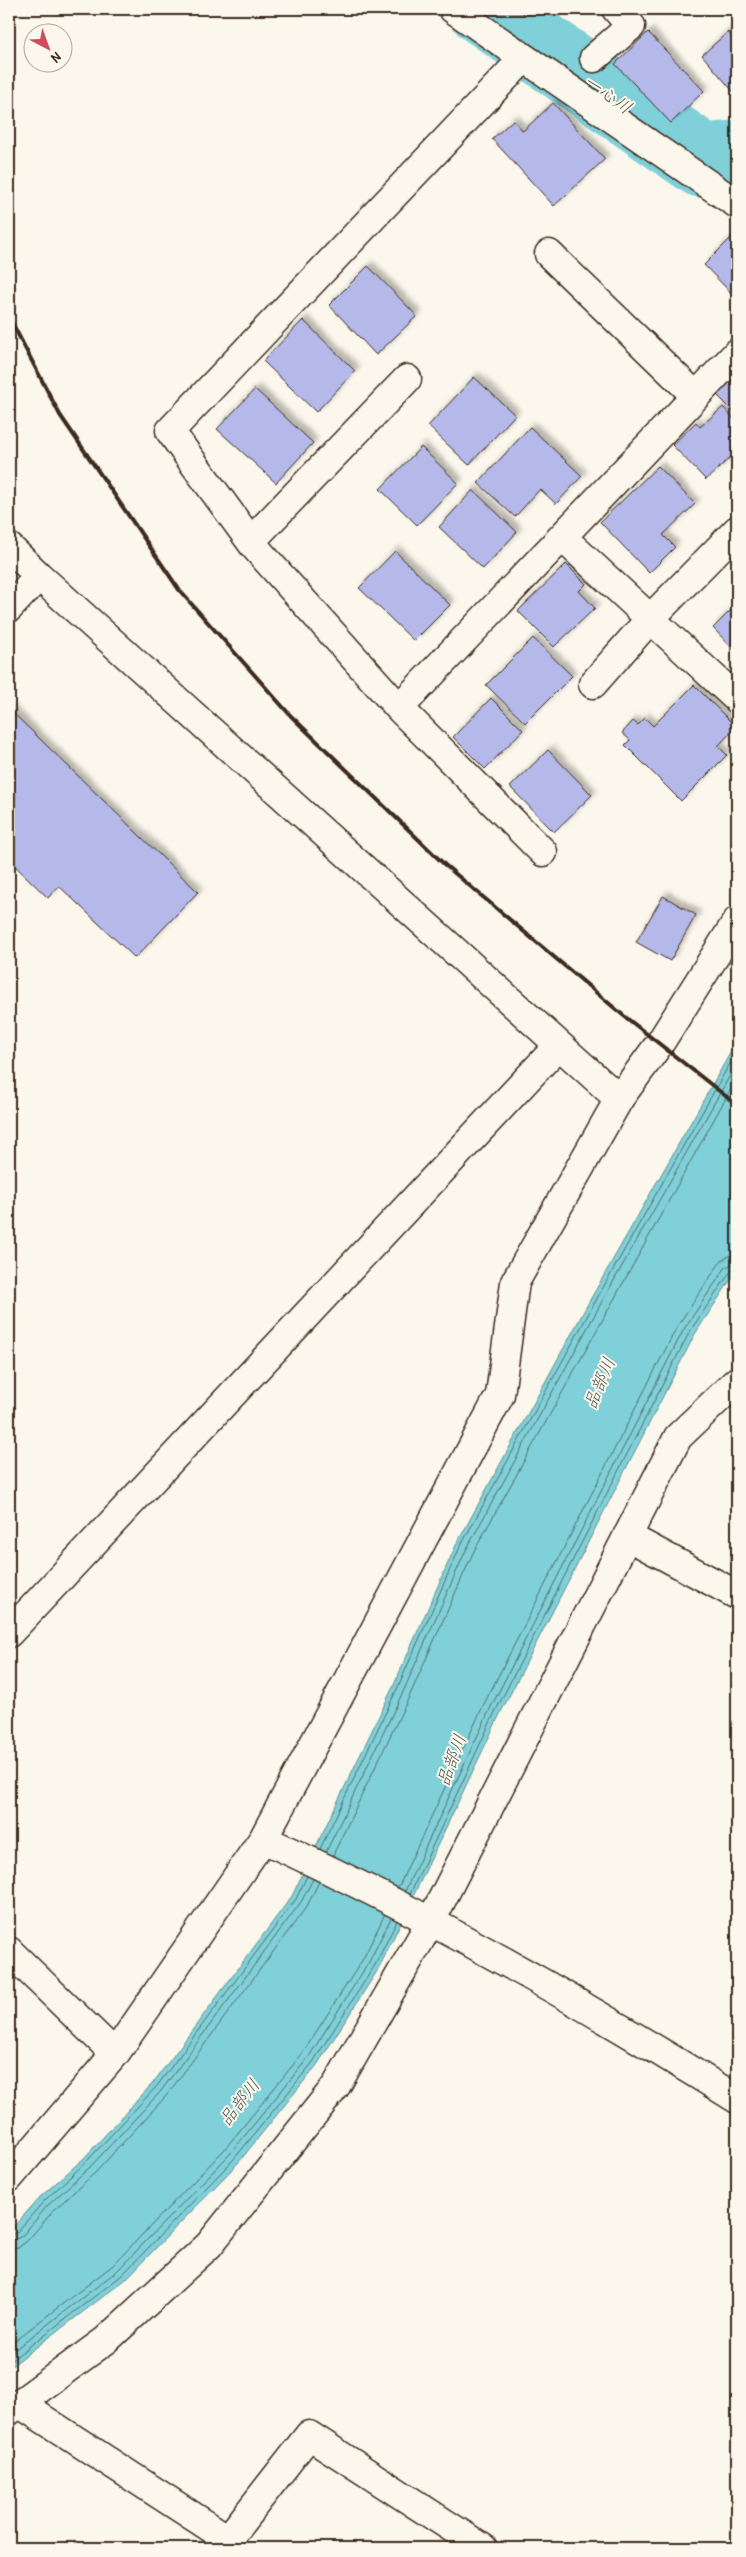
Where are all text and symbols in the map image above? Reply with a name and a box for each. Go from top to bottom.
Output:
north arrow [22,22,72,72]
text: N [47,49,66,68]
water label: 一心川 [579,68,637,120]
water label: 品部川 [577,1353,621,1413]
water label: 品部川 [430,1730,472,1790]
water label: 品部川 [213,2073,265,2131]

